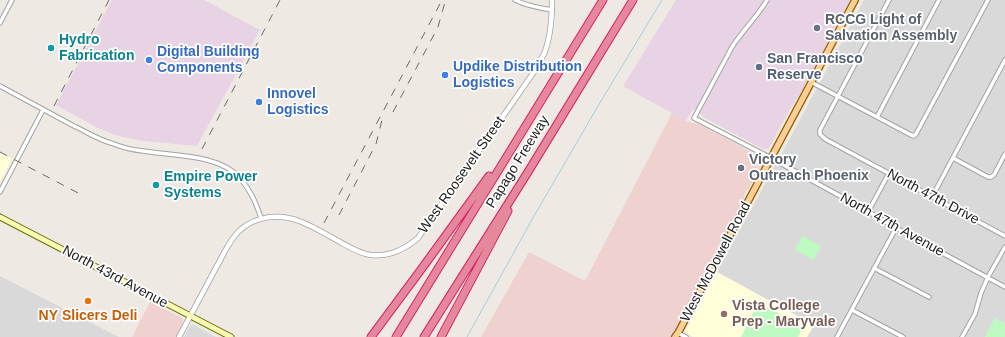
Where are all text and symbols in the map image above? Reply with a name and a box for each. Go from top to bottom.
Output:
place label: RCCG Light of Salvation Assembly [825,12,957,44]
marker: RCCG Light of Salvation Assembly [812,23,822,33]
place label: Hydro Fabrication [59,32,134,64]
marker: Hydro Fabrication [46,43,56,53]
place label: Digital Building Components [157,44,260,76]
place label: San Francisco Reserve [767,51,863,84]
marker: Digital Building Components [144,55,154,65]
place label: Updike Distribution Logistics [453,59,582,92]
marker: San Francisco Reserve [754,62,764,72]
marker: Updike Distribution Logistics [440,70,450,80]
place label: Innovel Logistics [267,86,328,118]
marker: Innovel Logistics [254,97,264,107]
street label: West Roosevelt Street [415,113,509,237]
street label: Papago Freeway [483,113,553,211]
place label: Victory Outreach Phoenix [749,152,869,184]
marker: Victory Outreach Phoenix [736,163,746,173]
street label: North 47th Drive [884,166,982,228]
place label: Empire Power Systems [164,169,257,202]
marker: Empire Power Systems [151,180,161,190]
street label: North 47th Avenue [837,189,947,261]
street label: West McDowell Road [677,199,755,325]
street label: North 43rd Avenue [59,242,171,312]
marker: NY Slicers Deli [83,296,93,306]
place label: Vista College Prep - Maryvale [732,298,835,330]
place label: NY Slicers Deli [39,308,137,324]
marker: Vista College Prep - Maryvale [719,309,729,319]

